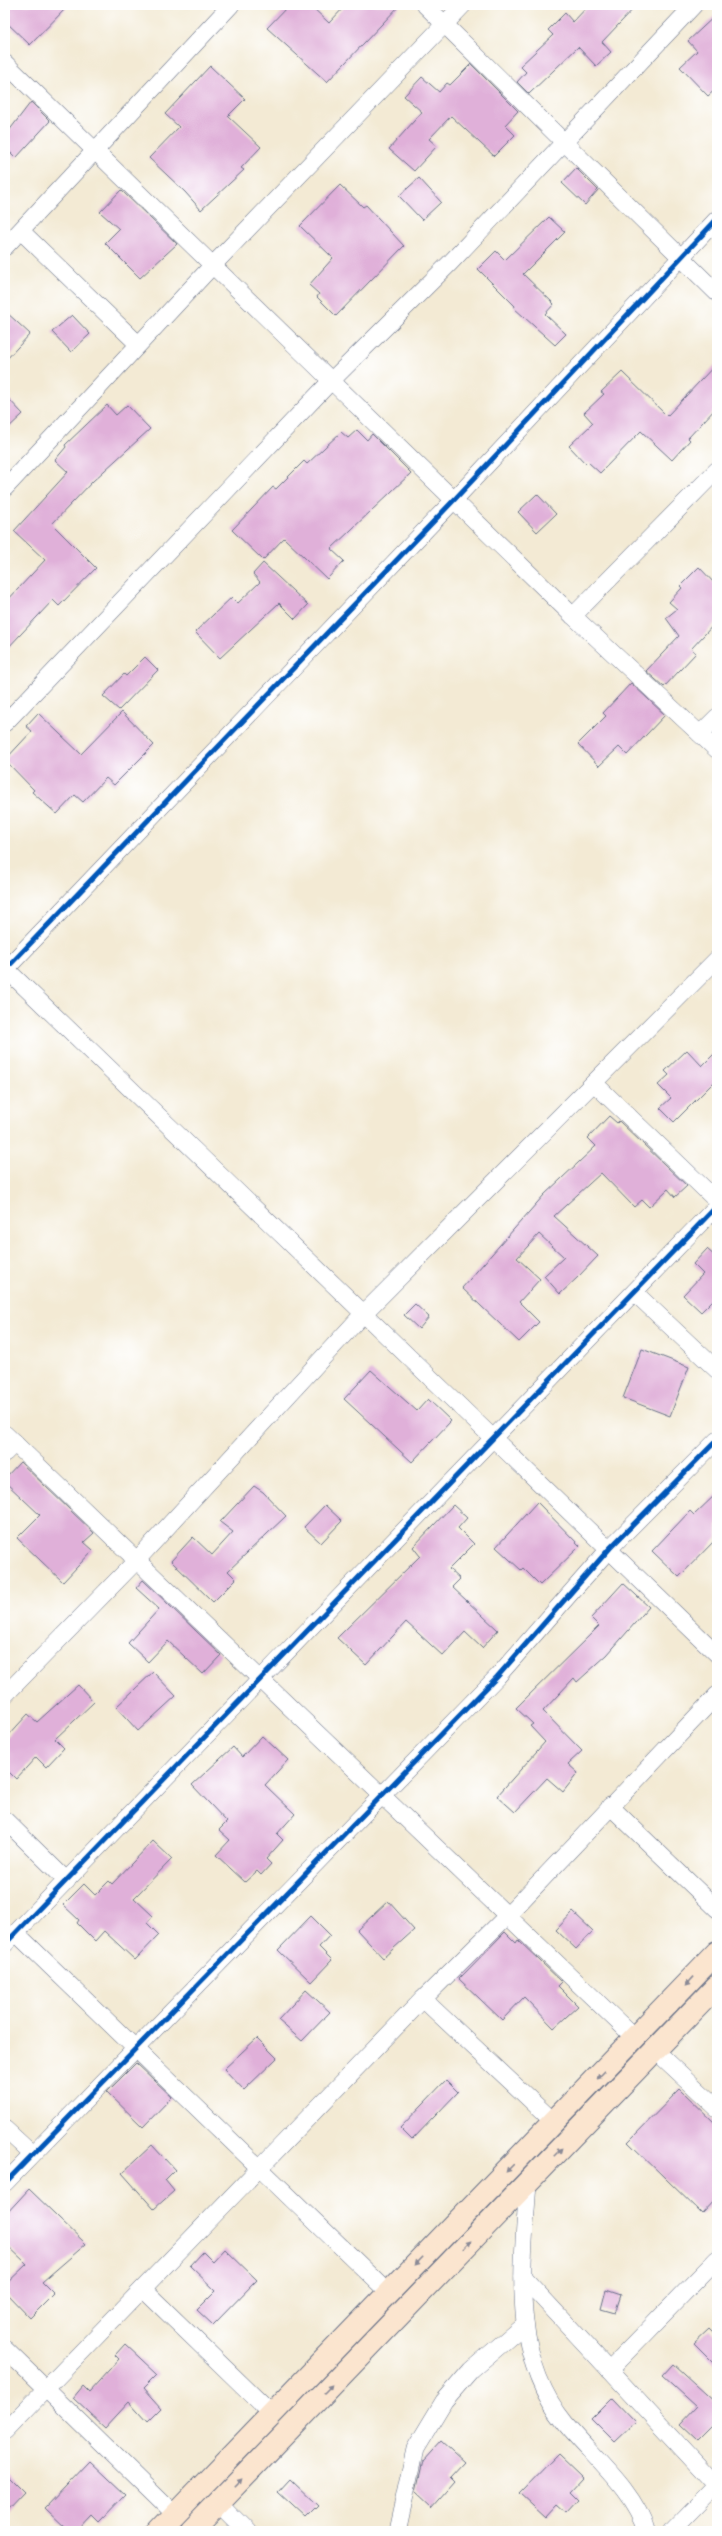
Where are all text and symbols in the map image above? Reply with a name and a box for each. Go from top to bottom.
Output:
one-way arrow [685,1976,695,1986]
one-way arrow [596,2070,605,2080]
one-way arrow [553,2147,563,2157]
one-way arrow [505,2163,515,2173]
one-way arrow [462,2240,472,2250]
one-way arrow [414,2256,424,2266]
one-way arrow [324,2384,333,2394]
one-way arrow [233,2478,243,2488]

